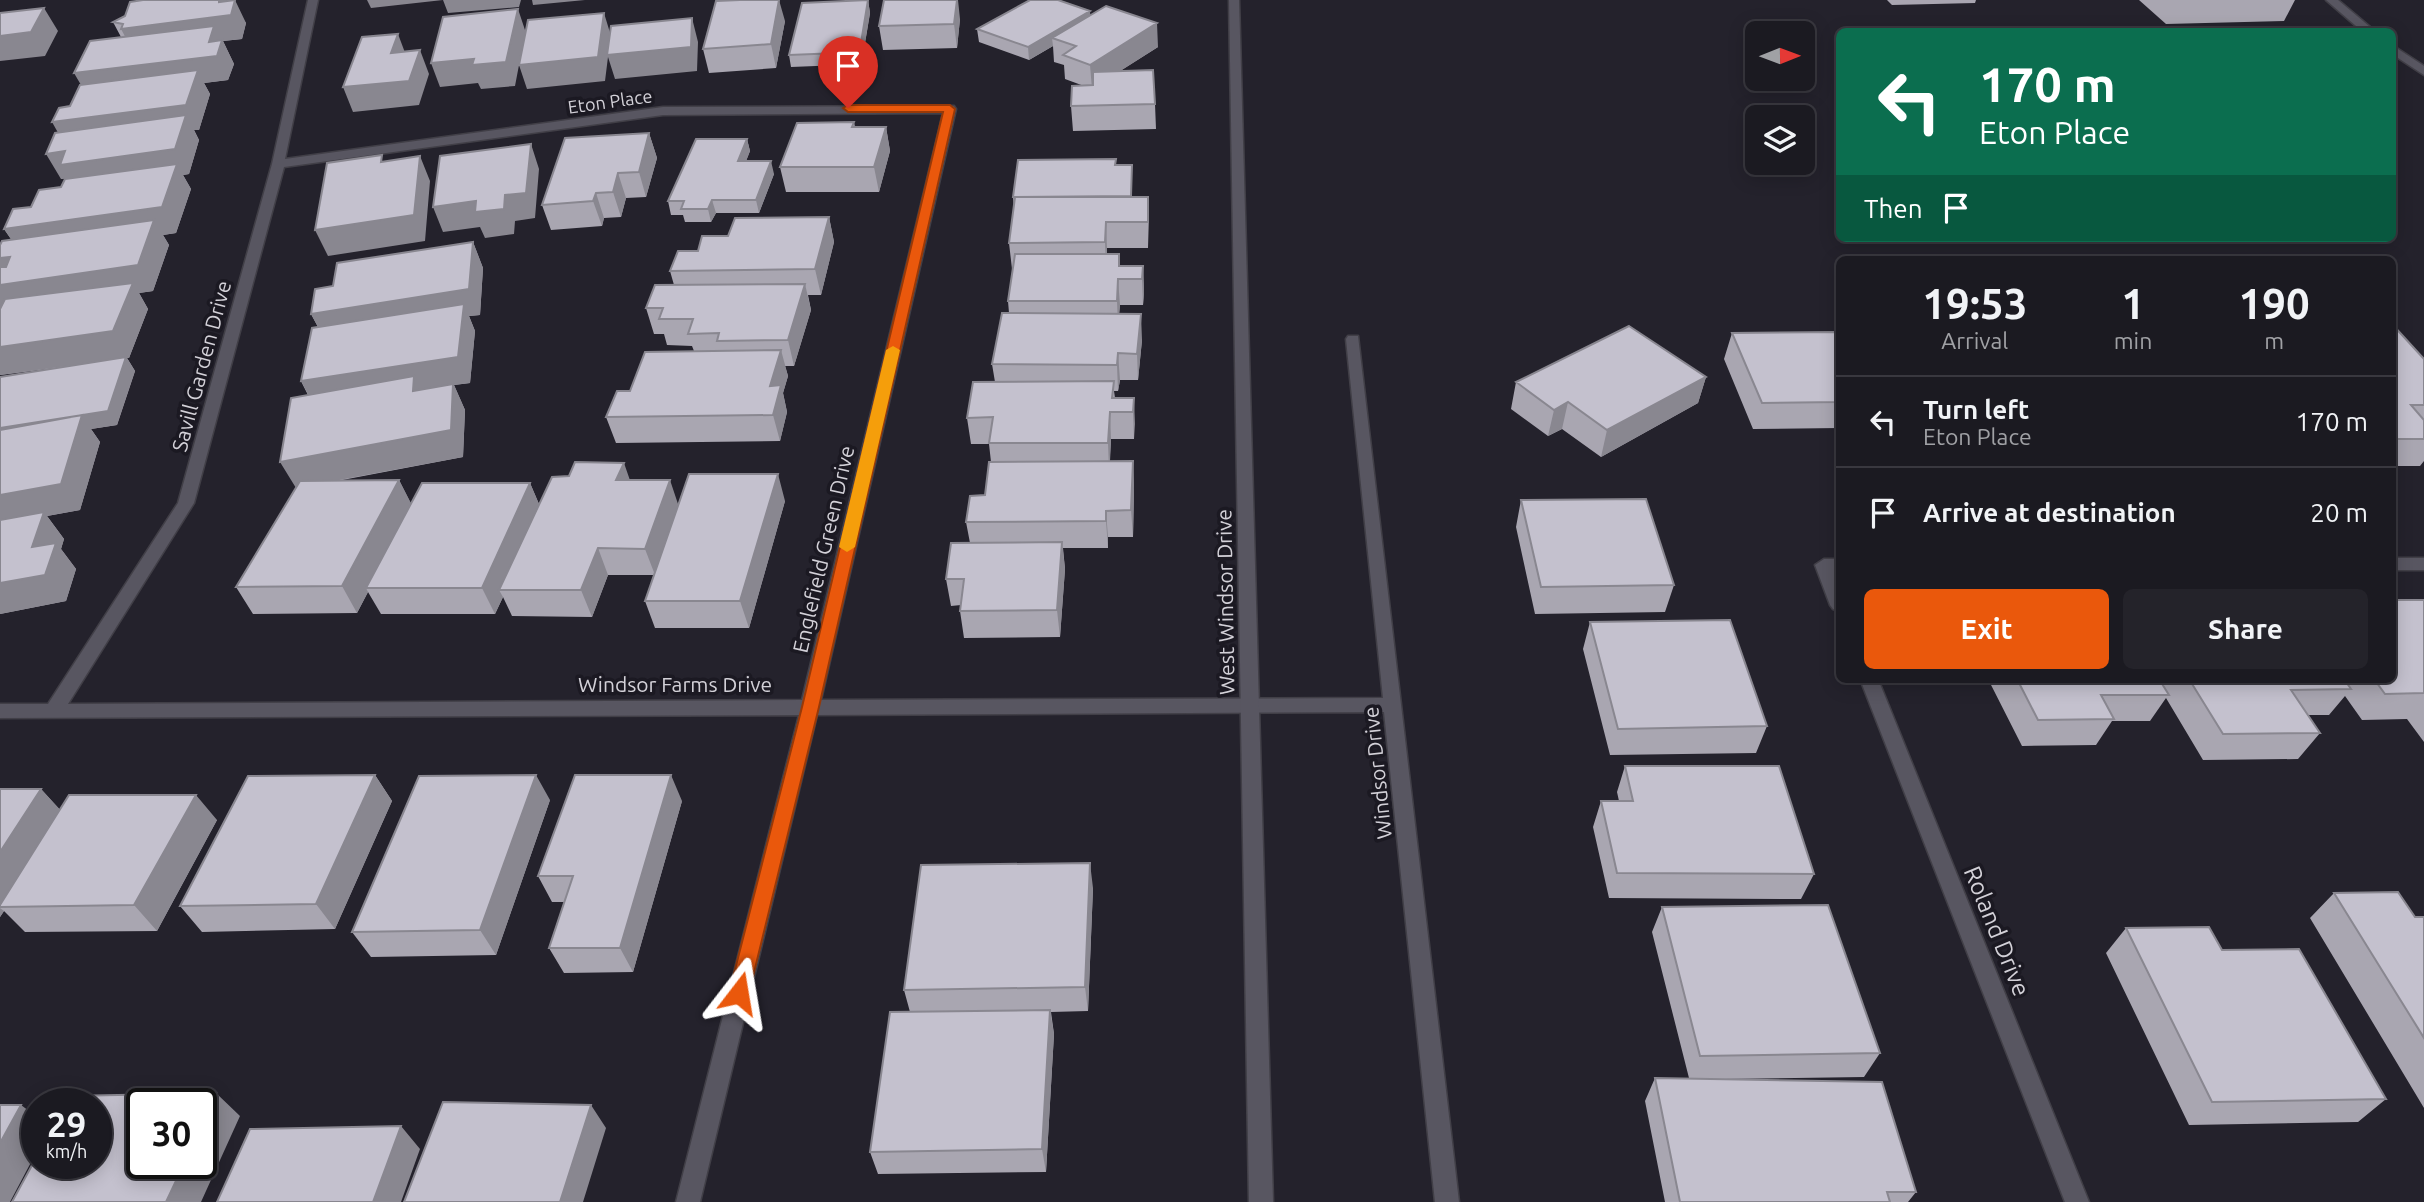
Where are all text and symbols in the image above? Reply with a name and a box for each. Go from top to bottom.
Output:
north arrow [1745,21,1815,91]
map controls [1745,21,1815,175]
pin [818,36,878,108]
icon: arrive [829,47,867,85]
icon: left [1864,56,1955,147]
text: 170 m [1979,56,2116,111]
street label: Eton Place [566,85,654,117]
button: layers [1745,105,1815,175]
text: Eton Place [1979,114,2130,150]
icon: arrive [1937,189,1975,227]
text: Then [1864,194,1923,223]
street label: Savill Garden Drive [167,278,235,454]
text: 19:53 [1922,280,2027,327]
text: 1 [2121,280,2145,327]
text: 190 [2239,280,2310,327]
text: Arrival [1941,328,2008,353]
text: min [2114,328,2152,353]
text: m [2264,328,2284,353]
text: Turn left [1923,395,2029,424]
icon: left [1864,403,1902,441]
text: 170 m [2296,407,2368,436]
text: Eton Place [1923,424,2032,449]
street label: Englefield Green Drive [787,443,859,655]
icon: arrive [1864,494,1902,532]
text: Arrive at destination [1923,498,2176,527]
text: 20 m [2310,498,2368,527]
street label: West Windsor Drive [1211,509,1239,695]
button: Exit [1864,589,2109,669]
button: Share [2123,589,2368,669]
street label: Windsor Farms Drive [578,672,772,696]
street label: Windsor Drive [1358,706,1396,840]
street label: Roland Drive [1959,862,2035,1000]
position arrow [702,956,776,1030]
speed limit sign: 30 [126,1088,217,1179]
text: 29 [47,1104,86,1144]
text: km/h [46,1141,87,1161]

